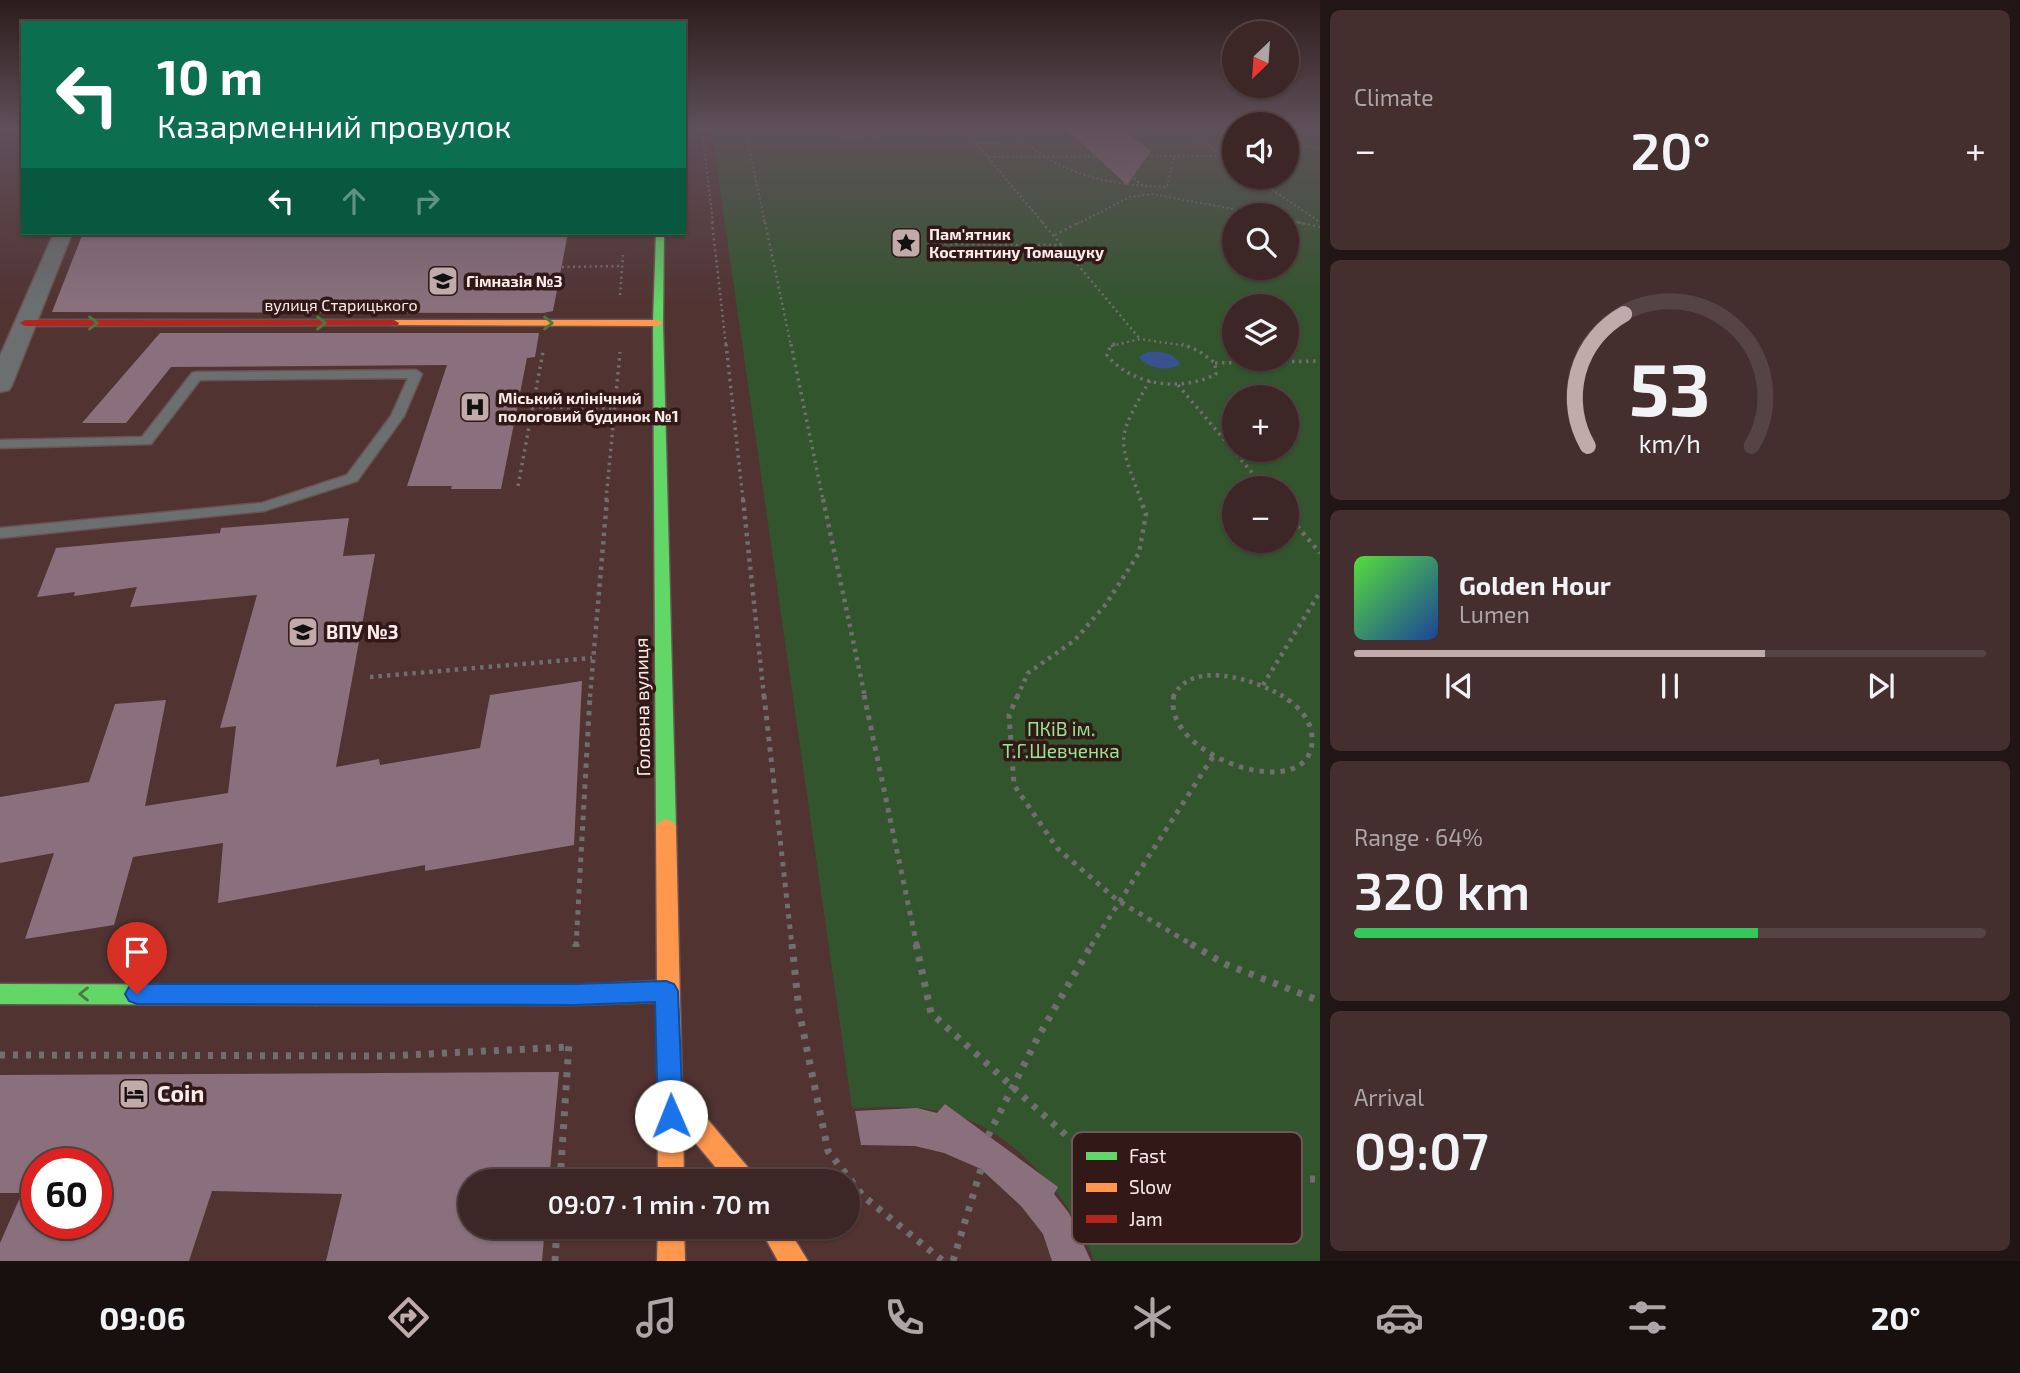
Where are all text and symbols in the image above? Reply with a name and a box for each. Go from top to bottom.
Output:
north arrow [1222,21,1298,98]
map controls [1222,21,1299,553]
text: 10 m [157,46,263,105]
icon: left [42,49,133,140]
text: Climate [1354,83,1434,111]
text: Казарменний провулок [157,106,511,144]
button: sound [1222,112,1299,189]
text: 20° [1630,118,1711,180]
text: − [1354,126,1376,172]
text: + [1965,126,1986,172]
icon: left [262,182,300,220]
icon: ahead [335,182,373,220]
icon: right [408,182,446,220]
button: search [1222,203,1299,280]
place label: Пам'ятник Костянтину Томащуку [929,224,1104,261]
place icon: Пам'ятник Костянтину Томащуку [889,226,923,260]
school or university icon: Гімназія №3 [426,264,460,298]
place label: Гімназія №3 [466,271,563,290]
button: layers [1222,294,1299,371]
street label: вулиця Старицького [264,295,418,315]
one-way arrow [89,315,99,331]
one-way arrow [316,315,327,331]
one-way arrow [544,315,554,331]
text: 53 [1629,344,1711,432]
button: + [1222,385,1299,462]
place label: Міський клінічний пологовий будинок №1 [498,388,679,425]
hospital icon: Міський клінічний пологовий будинок №1 [458,390,492,424]
text: km/h [1639,428,1701,458]
button: − [1222,476,1299,553]
text: Golden Hour [1459,569,1611,600]
text: Lumen [1459,600,1530,628]
school or university icon: ВПУ №3 [286,615,320,649]
place label: ВПУ №3 [326,620,399,643]
street label: Головна вулиця [629,637,655,777]
icon: previous [1440,667,1478,705]
icon: pause [1651,667,1689,705]
icon: next [1862,667,1900,705]
park label: ПКіВ ім. Т.Г.Шевченка [1002,717,1120,762]
text: Range · 64% [1354,823,1483,851]
text: 320 km [1354,858,1530,920]
pin [107,922,167,994]
icon: arrive [118,933,156,971]
one-way arrow [78,986,88,1002]
hotel icon: Coin [117,1077,151,1111]
place label: Coin [157,1079,204,1107]
position arrow [634,1079,708,1153]
text: Arrival [1354,1083,1424,1111]
text: 09:07 [1354,1118,1489,1180]
legend [1072,1132,1302,1244]
text: Fast [1129,1144,1166,1167]
speed limit sign: 60 [21,1148,112,1239]
text: Slow [1129,1175,1172,1198]
text: 09:07 · 1 min · 70 m [548,1188,770,1219]
text: Jam [1129,1207,1163,1230]
icon: directions [384,1293,433,1342]
icon: music [632,1293,681,1342]
icon: phone [880,1293,929,1342]
icon: climate [1128,1293,1177,1342]
icon: car [1375,1293,1424,1342]
icon: filters [1623,1293,1672,1342]
text: 09:06 [99,1298,186,1336]
text: 20° [1871,1298,1921,1336]

